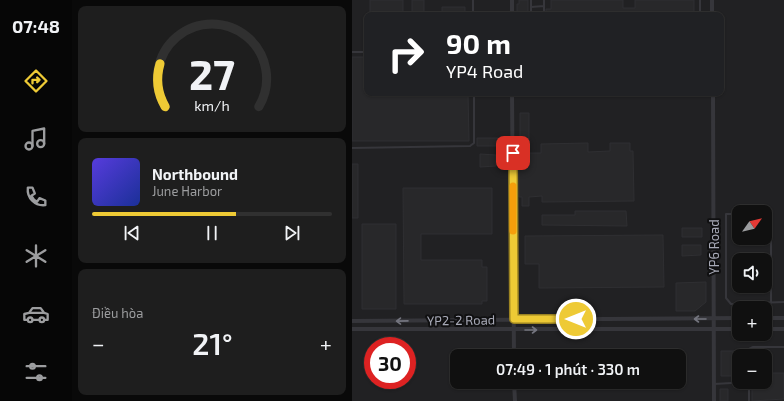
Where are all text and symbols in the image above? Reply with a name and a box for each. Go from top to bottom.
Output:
text: 07:48 [12,15,60,37]
text: 90 m [446,26,511,60]
icon: right [380,28,432,80]
text: 27 [189,48,235,98]
text: YP4 Road [446,60,523,82]
icon: directions [22,67,50,95]
text: km/h [194,96,230,113]
icon: music [22,125,50,153]
pin [496,136,530,170]
icon: arrive [502,142,524,164]
text: Northbound [152,165,238,183]
icon: phone [22,183,50,211]
text: June Harbor [152,183,222,199]
north arrow [732,205,772,245]
map controls [732,205,772,389]
street label: YP6 Road [706,219,722,275]
icon: previous [121,222,143,244]
icon: pause [201,222,223,244]
icon: next [281,222,303,244]
icon: climate [22,242,50,270]
button: sound [732,253,772,293]
position arrow [555,298,597,340]
icon: car [22,300,50,328]
button: + [732,301,772,341]
text: Điều hòa [92,305,143,321]
street label: YP2-2 Road [427,311,495,329]
one-way arrow [694,315,707,323]
one-way arrow [396,317,409,325]
text: 21° [192,325,233,361]
one-way arrow [524,326,537,334]
text: − [92,330,105,356]
text: + [320,330,332,356]
speed limit sign: 30 [364,337,416,389]
button: − [732,349,772,389]
icon: filters [22,358,50,386]
text: 07:49 · 1 phút · 330 m [496,360,640,378]

